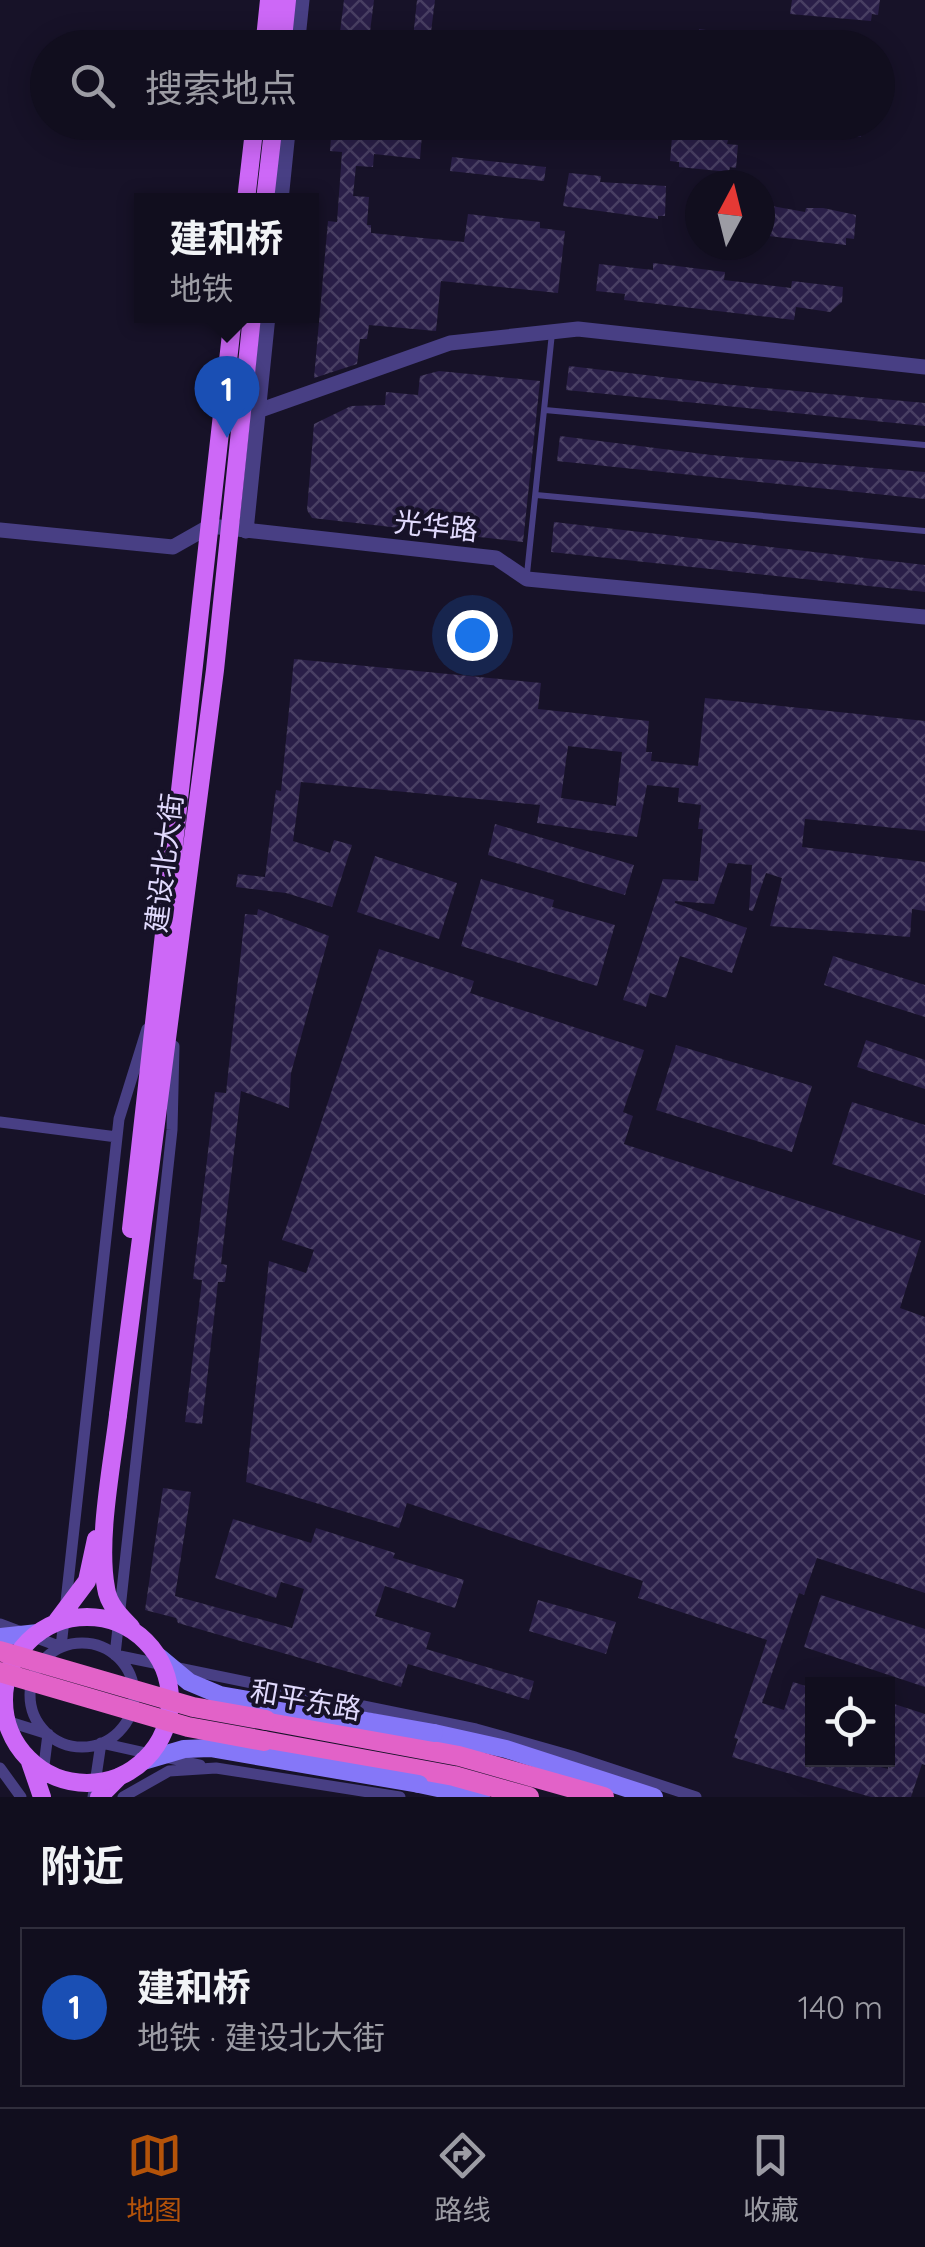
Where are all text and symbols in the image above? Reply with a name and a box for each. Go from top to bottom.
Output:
search box [30,30,895,140]
icon: search [65,58,120,113]
text: 搜索地点 [145,64,297,112]
north arrow [685,170,775,260]
popup [134,193,319,323]
text: 建和桥 [169,214,284,262]
text: 地铁 [169,268,234,308]
pin: 1 [194,356,260,438]
street label: 光华路 [392,504,480,547]
your location [447,610,498,661]
street label: 建设北大街 [138,791,189,935]
street label: 和平东路 [248,1673,364,1726]
map controls [805,1677,895,1767]
button: locate [805,1677,895,1767]
text: 附近 [40,1839,124,1892]
text: 建和桥 [137,1963,251,2011]
text: 1 [68,1987,81,2027]
text: 140 m [798,1987,883,2027]
text: 地铁 · 建设北大街 [137,2017,385,2057]
tab: 地图 [126,2128,182,2228]
tab: 路线 [434,2128,491,2228]
tab: 收藏 [743,2128,799,2228]

